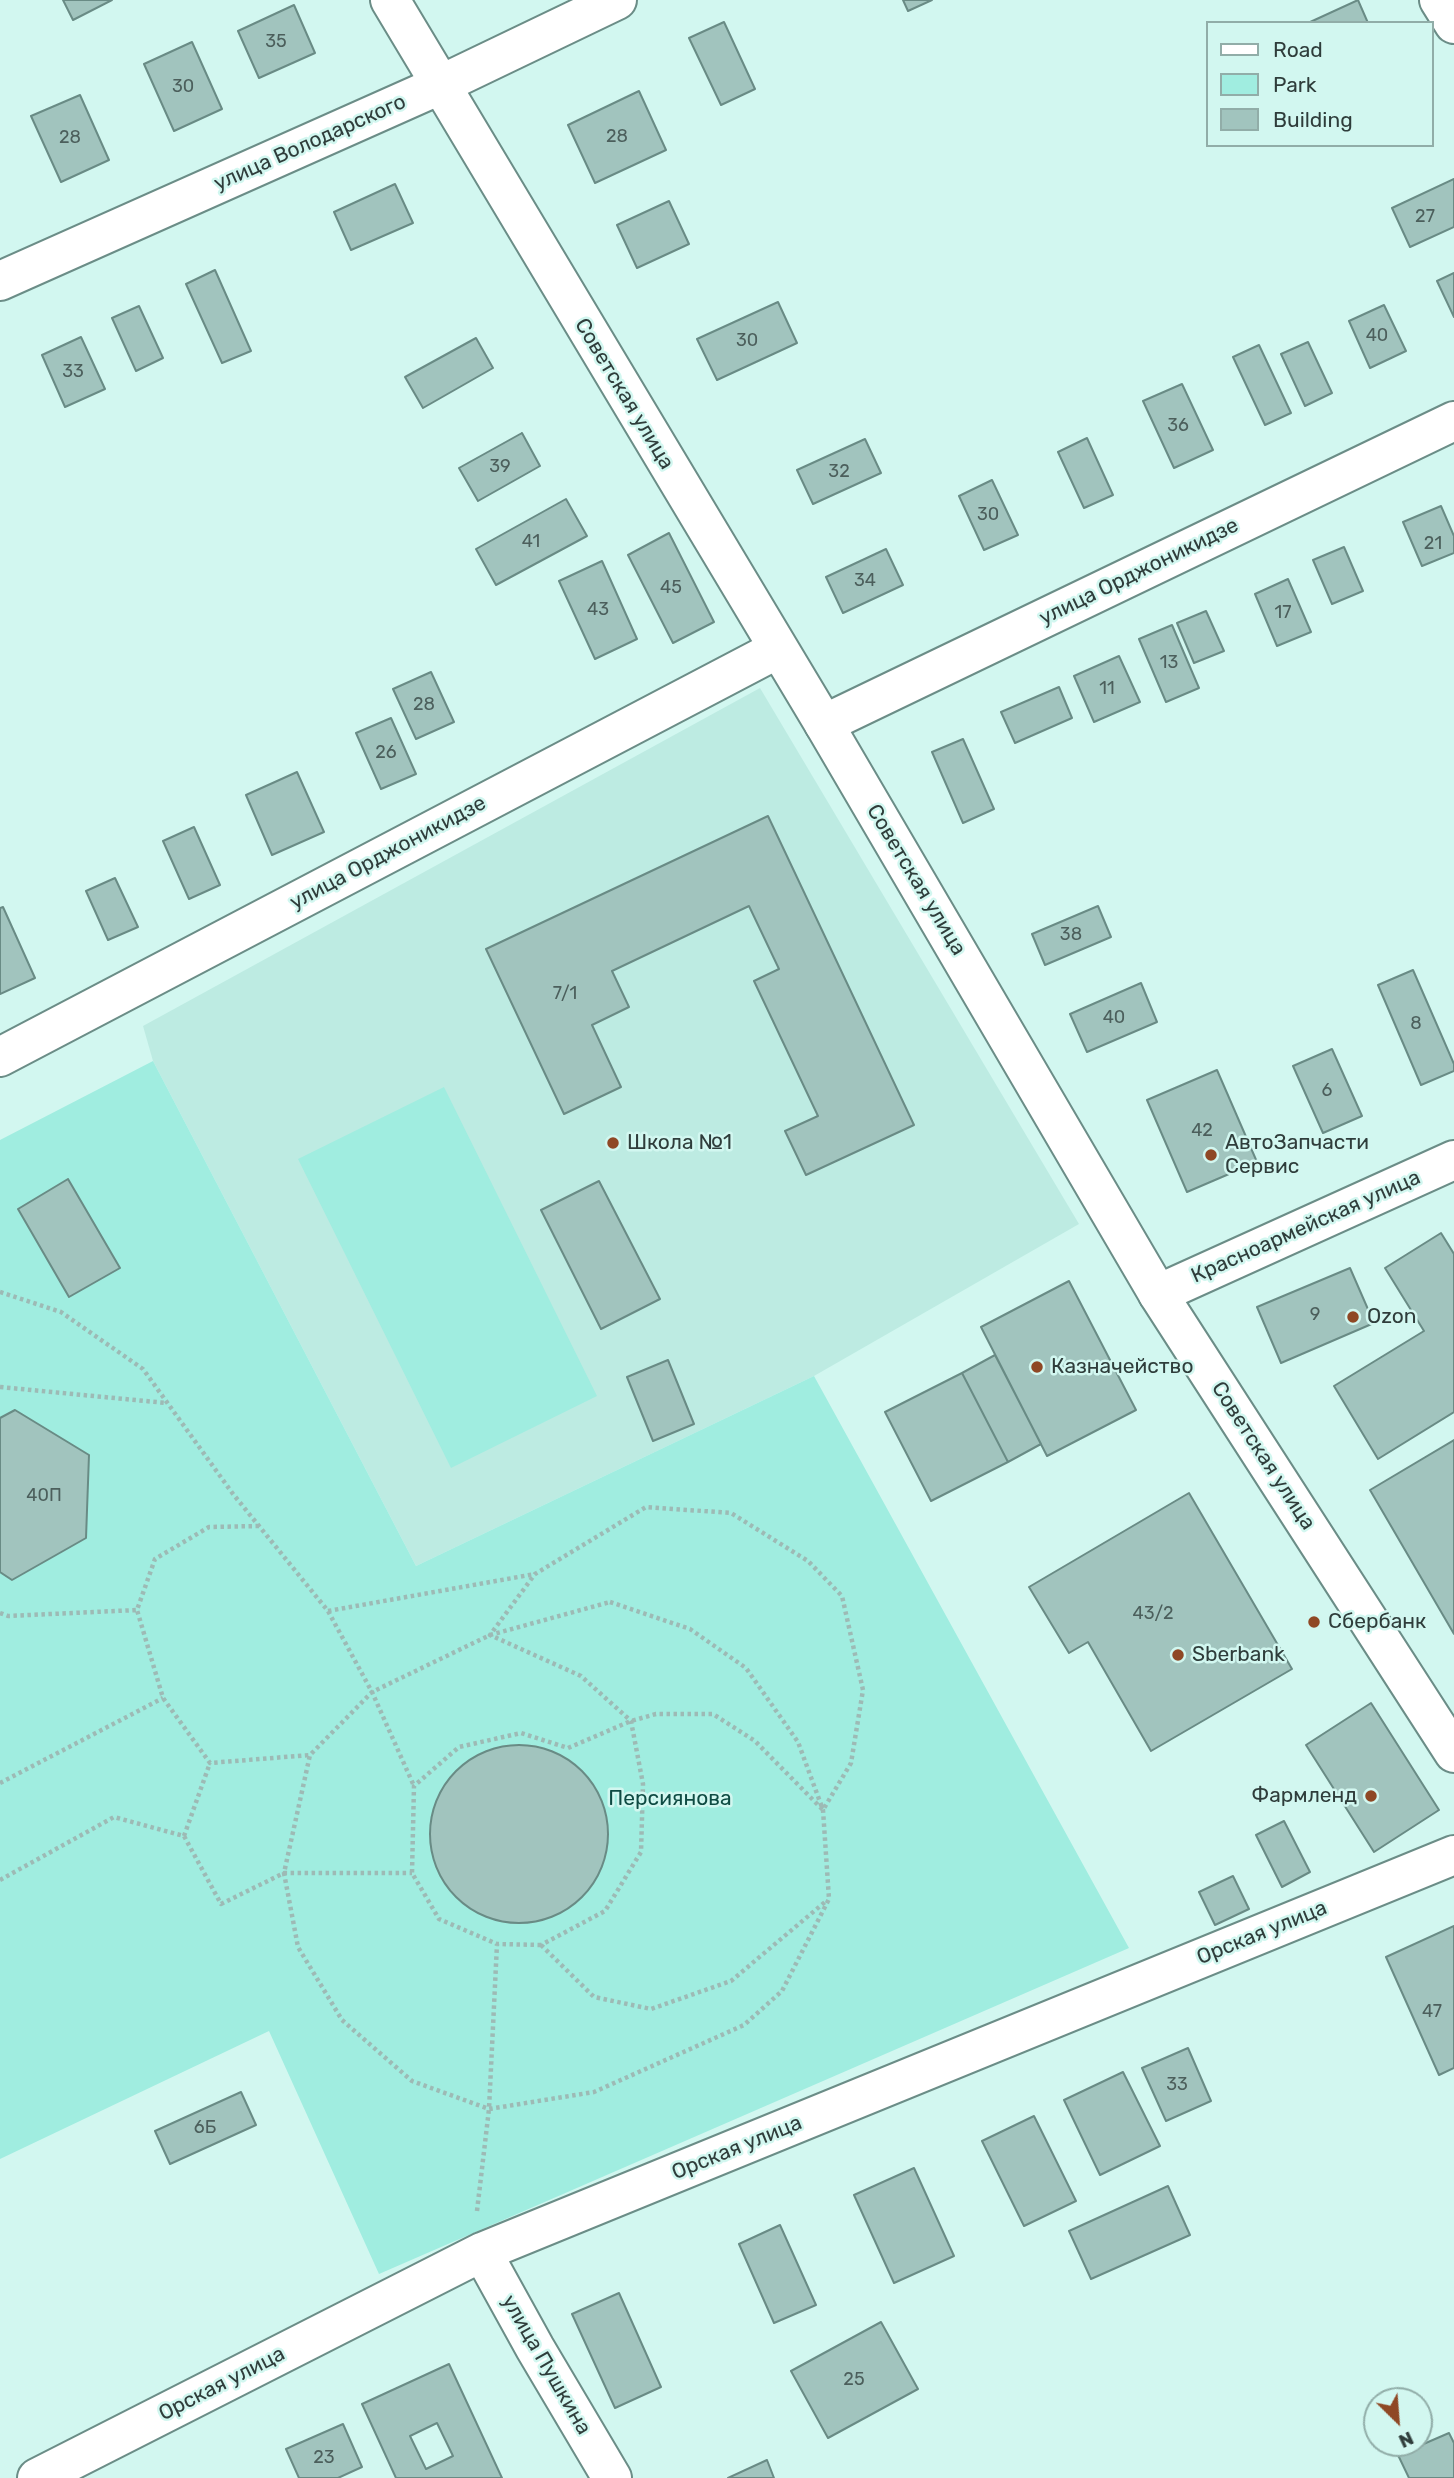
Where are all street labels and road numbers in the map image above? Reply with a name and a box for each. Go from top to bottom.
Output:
street label: улица Володарского [210,89,410,197]
street label: Советская улица [569,314,679,474]
street label: улица Орджоникидзе [1035,513,1243,631]
street label: улица Орджоникидзе [286,791,490,915]
street label: Советская улица [861,800,971,960]
street label: Красноармейская улица [1187,1165,1425,1289]
street label: Советская улица [1206,1377,1320,1535]
street label: Орская улица [1193,1895,1331,1971]
street label: Орская улица [668,2110,806,2186]
street label: улица Пушкина [496,2291,596,2439]
street label: Орская улица [155,2341,289,2427]

